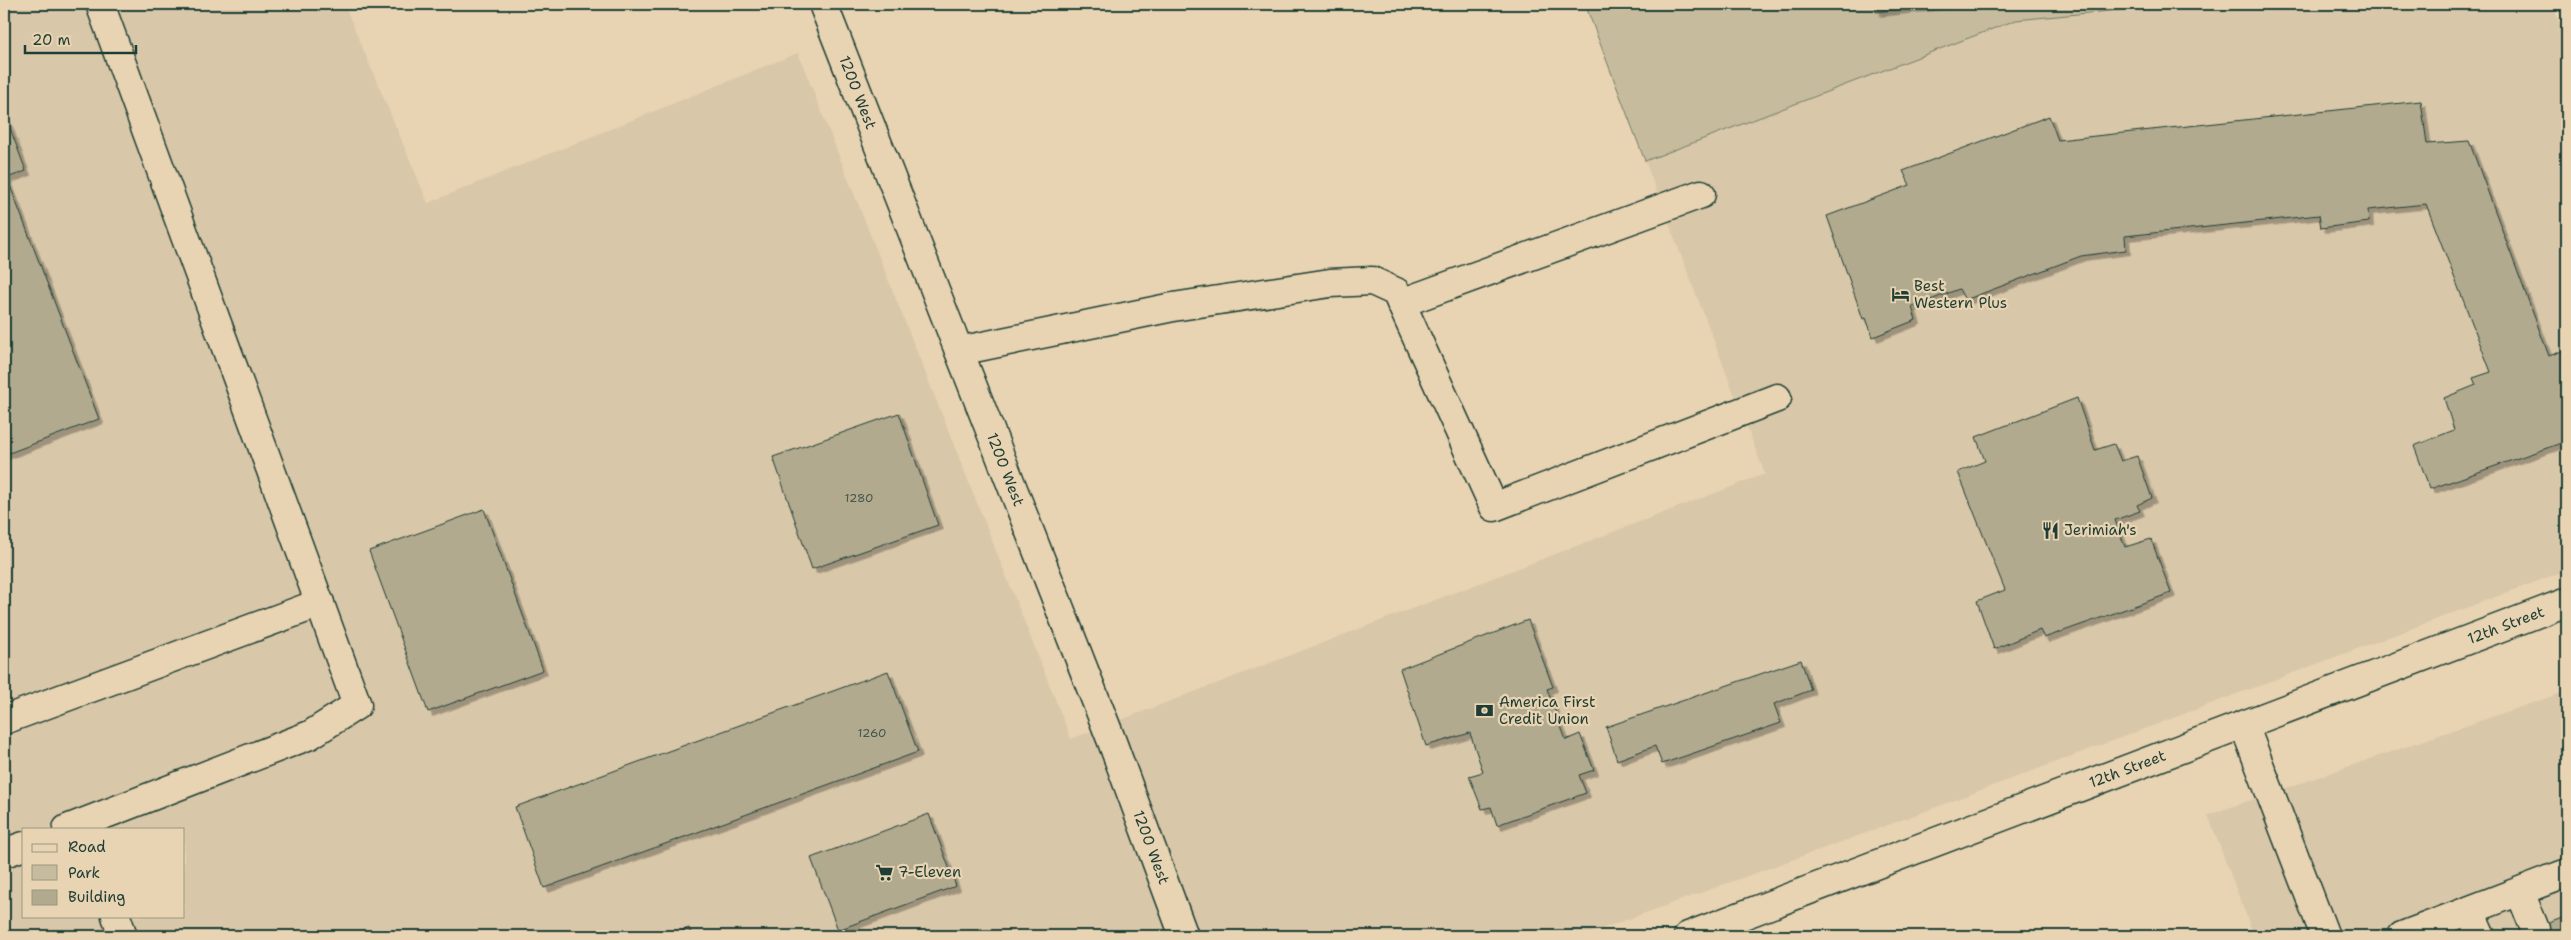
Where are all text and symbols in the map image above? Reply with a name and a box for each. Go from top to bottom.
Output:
scale bar [25,22,136,54]
text: 20 m [32,30,71,50]
street label: 1200 West [834,53,881,132]
place label: Best Western Plus [1914,276,2007,313]
hotel icon: Best Western Plus [1890,285,1910,305]
street label: 1200 West [982,430,1029,509]
house number: 1280 [845,490,873,506]
restaurant icon: Jerimiah's [2040,520,2060,540]
place label: Jerimiah's [2064,520,2137,540]
street label: 12th Street [2465,602,2547,649]
place label: America First Credit Union [1499,692,1596,729]
bank icon: America First Credit Union [1475,701,1495,721]
house number: 1260 [858,725,886,741]
street label: 12th Street [2086,745,2169,793]
street label: 1200 West [1128,808,1174,887]
legend [22,828,185,918]
text: Road [68,837,106,857]
supermarket icon: 7-Eleven [874,862,894,882]
place label: 7-Eleven [898,862,961,882]
text: Park [68,863,100,883]
text: Building [68,887,125,907]

